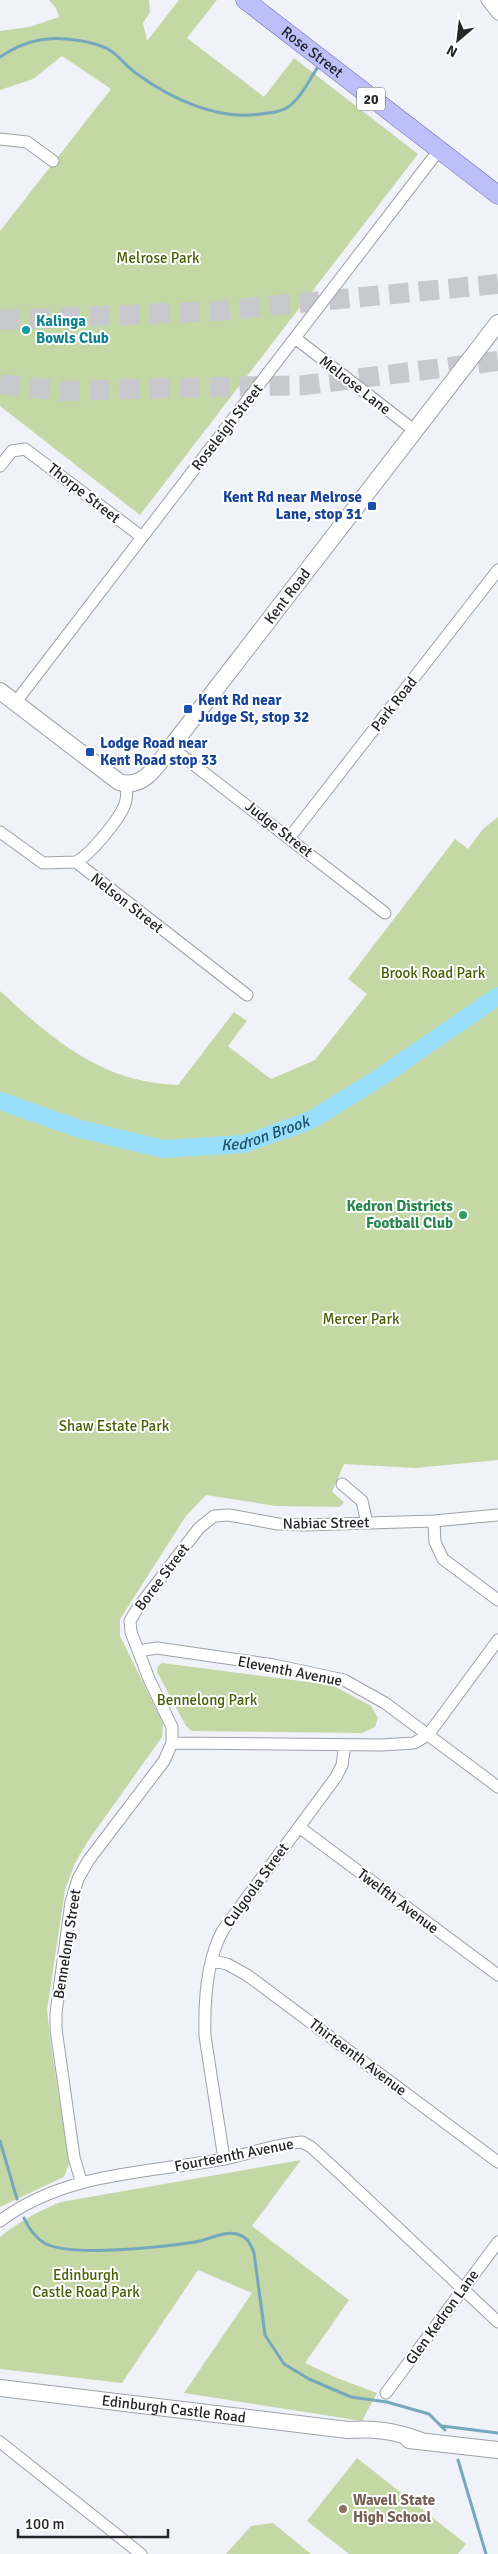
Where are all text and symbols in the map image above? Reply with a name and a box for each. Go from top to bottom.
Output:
north arrow [433,15,483,65]
street label: Rose Street [278,22,347,81]
text: N [444,41,460,61]
road number: 20 [357,88,385,110]
park label: Melrose Park [116,249,200,267]
place label: Kalinga Bowls Club [36,312,109,347]
marker: Kalinga Bowls Club [20,324,32,336]
street label: Melrose Lane [316,352,394,418]
street label: Roseleigh Street [188,380,266,474]
street label: Thorpe Street [44,459,124,527]
place label: Kent Rd near Melrose Lane, stop 31 [223,488,362,523]
marker: Kent Rd near Melrose Lane, stop 31 [366,500,378,512]
street label: Kent Road [260,565,314,627]
street label: Park Road [367,673,421,735]
place label: Kent Rd near Judge St, stop 32 [198,691,309,726]
marker: Kent Rd near Judge St, stop 32 [182,703,194,715]
place label: Lodge Road near Kent Road stop 33 [100,734,217,769]
marker: Lodge Road near Kent Road stop 33 [84,746,96,758]
street label: Judge Street [242,797,316,861]
street label: Nelson Street [87,869,167,937]
park label: Brook Road Park [381,964,486,982]
water label: Kedron Brook [220,1111,314,1155]
place label: Kedron Districts Football Club [346,1197,453,1232]
marker: Kedron Districts Football Club [457,1209,469,1221]
park label: Mercer Park [323,1310,400,1328]
park label: Shaw Estate Park [59,1417,170,1435]
street label: Nabiac Street [282,1513,370,1533]
street label: Boree Street [131,1540,193,1614]
street label: Eleventh Avenue [236,1652,344,1690]
park label: Bennelong Park [157,1691,258,1709]
street label: Culgoola Street [219,1839,293,1931]
street label: Twelfth Avenue [354,1865,442,1937]
street label: Bennelong Street [49,1888,85,2000]
street label: Thirteenth Avenue [306,2014,410,2100]
street label: Fourteenth Avenue [173,2135,295,2175]
park label: Edinburgh Castle Road Park [32,2266,140,2301]
street label: Glen Kedron Lane [402,2266,482,2368]
street label: Edinburgh Castle Road [101,2391,247,2427]
place label: Wavell State High School [353,2491,435,2526]
marker: Wavell State High School [337,2503,349,2515]
scale bar [18,2506,168,2538]
text: 100 m [25,2515,65,2533]

